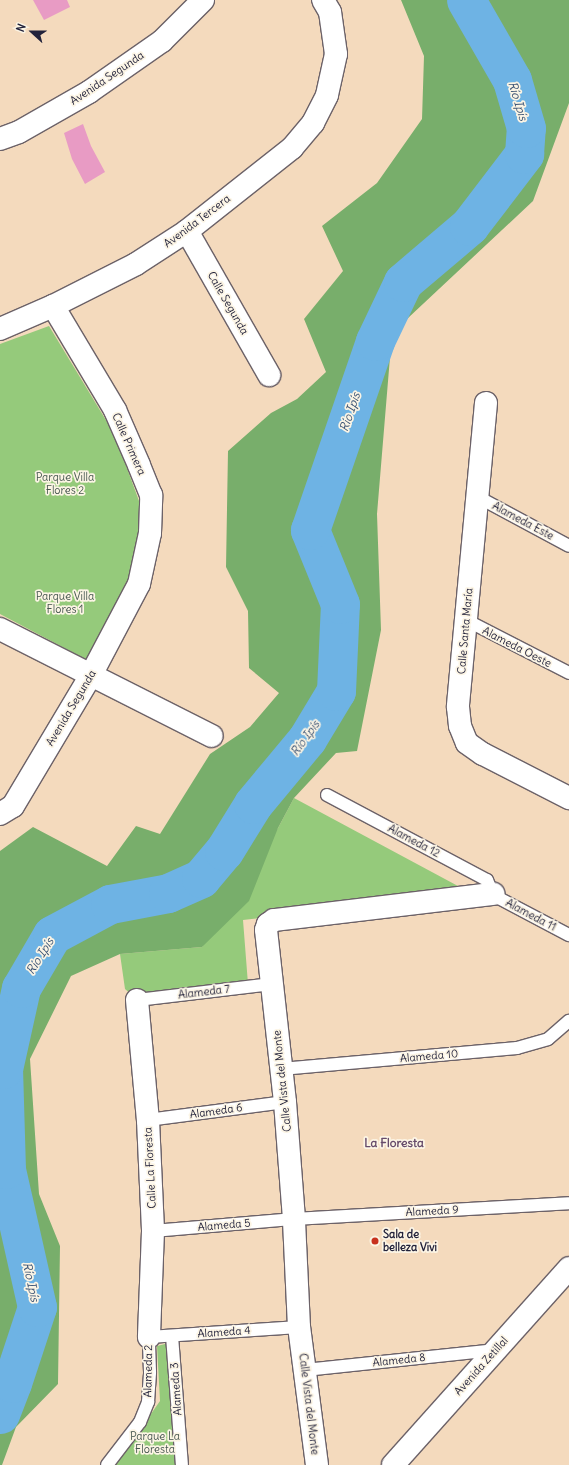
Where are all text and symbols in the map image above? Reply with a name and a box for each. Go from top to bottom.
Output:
north arrow [12,12,52,52]
text: N [13,22,29,34]
street label: Avenida Segunda [68,48,146,108]
water label: Río Ipís [505,80,531,122]
street label: Avenida Tercera [161,192,233,250]
street label: Calle Segunda [205,269,251,337]
water label: Río Ipís [337,391,363,433]
street label: Calle Primera [109,411,149,477]
park label: Parque Villa Flores 2 [36,471,94,497]
street label: Alameda Este [490,499,556,543]
street label: Calle Santa María [455,587,475,675]
park label: Parque Villa Flores 1 [36,590,94,616]
street label: Alameda Oeste [480,624,554,670]
street label: Avenida Segunda [43,668,99,748]
water label: Río Ipís [287,718,323,758]
street label: Alameda 12 [386,822,442,860]
street label: Alameda 11 [503,896,559,934]
water label: Río Ipís [23,935,57,977]
street label: Alameda 7 [177,982,231,1002]
street label: Calle Vista del Monte [270,1030,294,1132]
street label: Alameda 10 [399,1047,459,1065]
street label: Alameda 6 [189,1101,243,1121]
street label: Calle La Floresta [141,1127,159,1209]
district label: La Floresta [364,1136,424,1150]
street label: Alameda 9 [405,1203,459,1219]
street label: Alameda 5 [197,1216,251,1234]
place label: Sala de belleza Vivi [383,1228,437,1254]
marker: Sala de belleza Vivi [370,1236,380,1246]
water label: Río Ipís [20,1261,42,1303]
street label: Alameda 4 [197,1324,251,1340]
street label: Avenida Zetillal [451,1334,511,1398]
street label: Alameda 2 [141,1344,155,1398]
street label: Alameda 8 [372,1351,426,1369]
street label: Calle Vista del Monte [296,1353,322,1455]
street label: Alameda 3 [168,1362,184,1416]
park label: Parque La Floresta [130,1430,180,1456]

